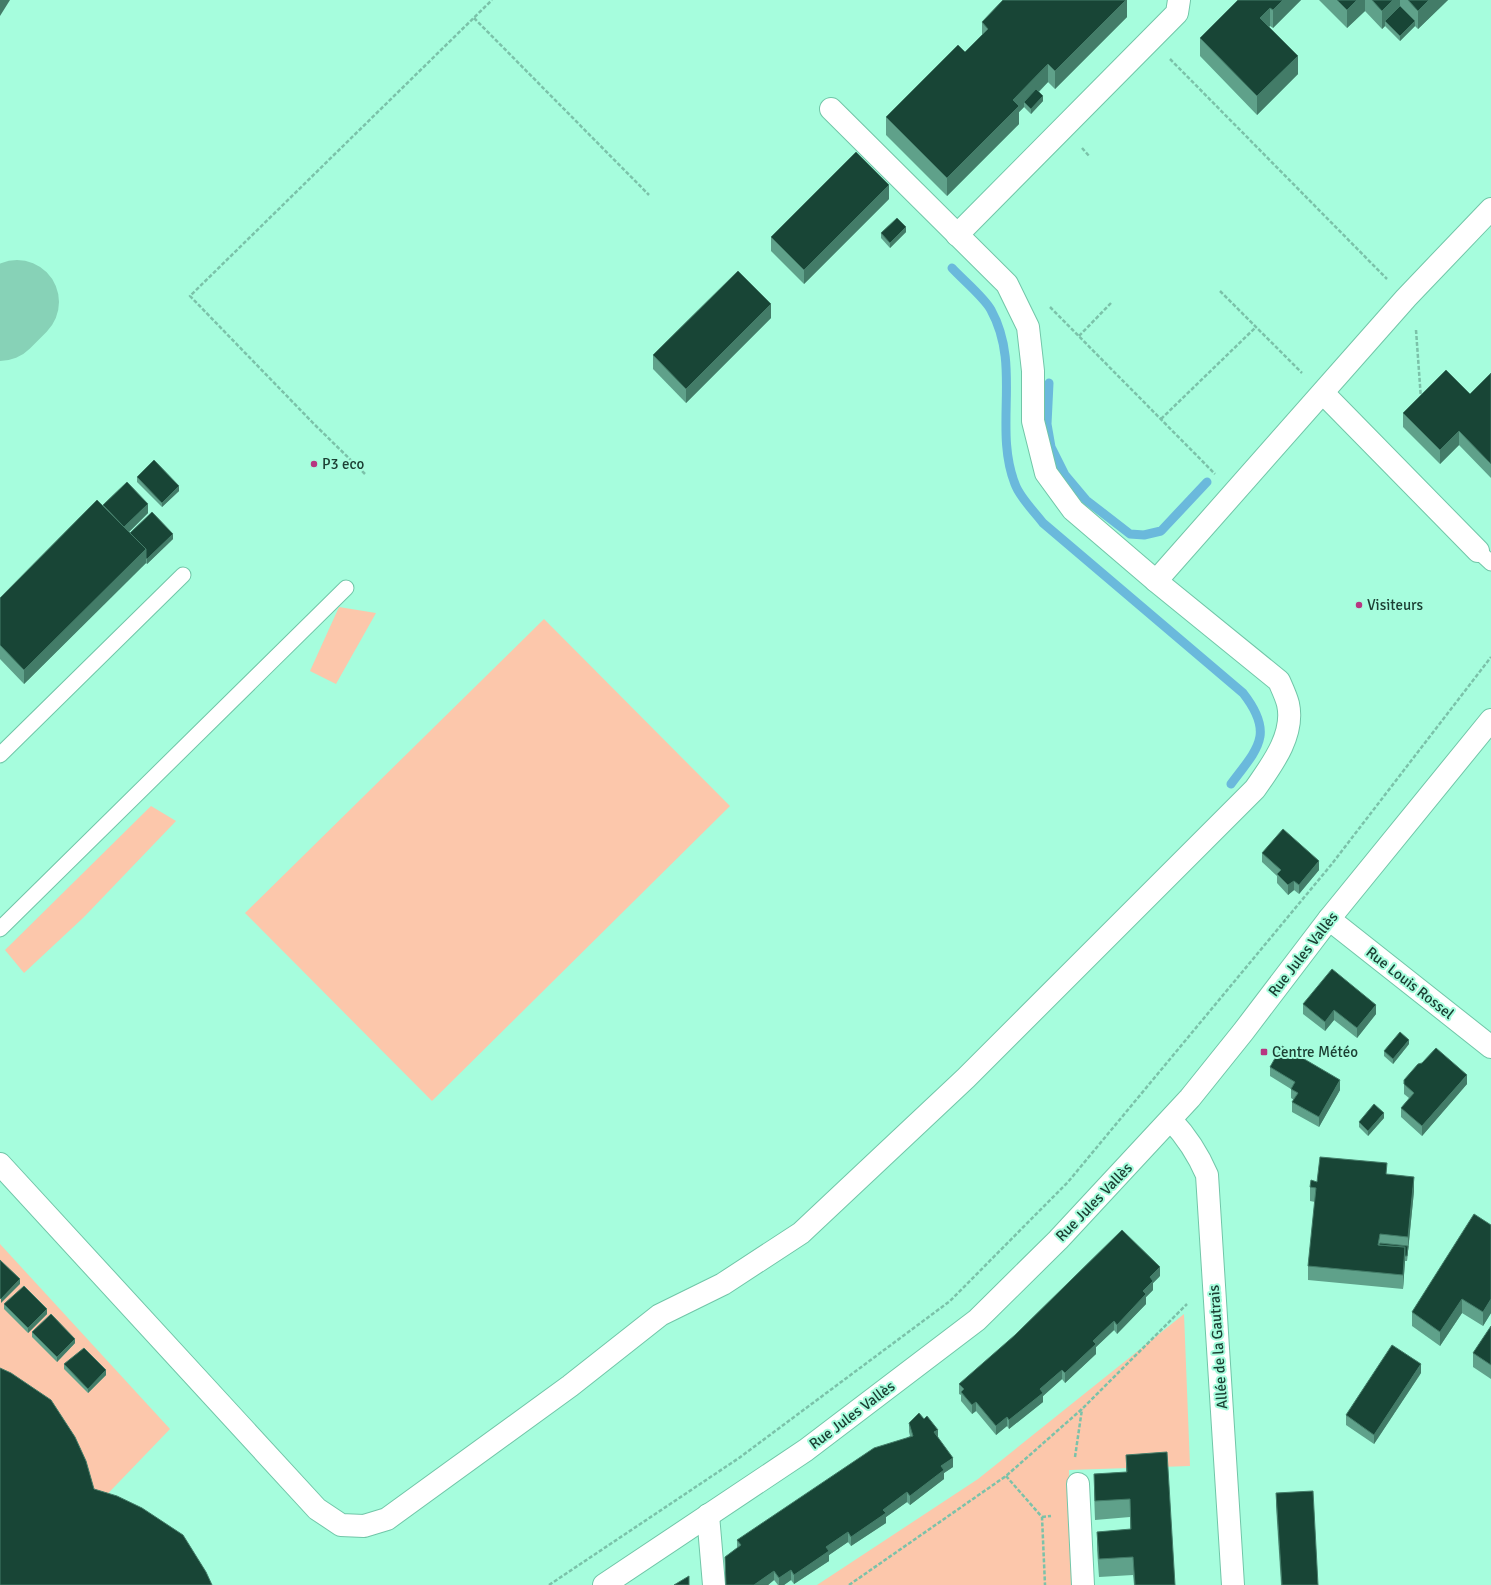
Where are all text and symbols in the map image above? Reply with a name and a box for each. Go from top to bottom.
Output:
place label: P3 eco [322,455,364,473]
marker: P3 eco [309,459,319,469]
place label: Visiteurs [1367,596,1424,614]
marker: Visiteurs [1354,600,1364,610]
street label: Rue Jules Vallès [1264,908,1342,1000]
street label: Rue Louis Rossel [1362,943,1458,1023]
place label: Centre Météo [1272,1043,1358,1061]
marker: Centre Météo [1259,1047,1269,1057]
street label: Rue Jules Vallès [1052,1159,1136,1245]
street label: Allée de la Gautrais [1205,1284,1231,1410]
street label: Rue Jules Vallès [806,1377,899,1453]

